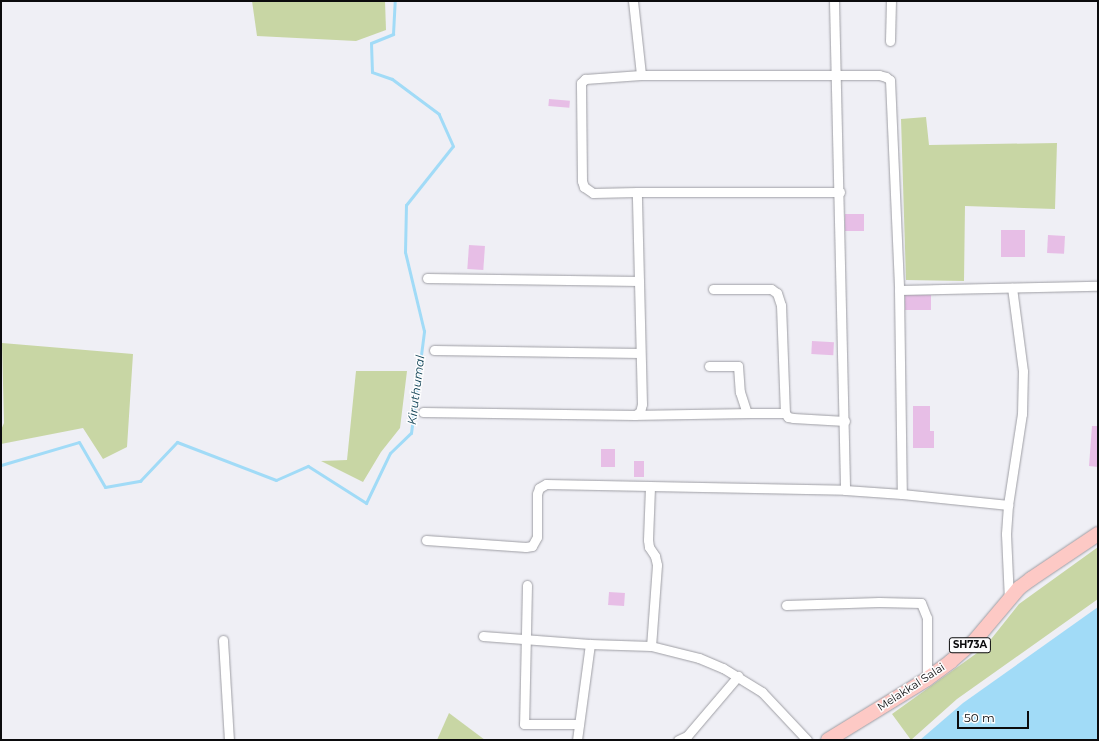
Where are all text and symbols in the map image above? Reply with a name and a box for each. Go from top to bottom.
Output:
water label: Kiruthumal [405,354,427,426]
road number: SH73A [948,637,992,653]
street label: Melakkal Salai [875,660,947,714]
scale bar [959,703,1031,729]
text: 50 m [964,710,995,725]

